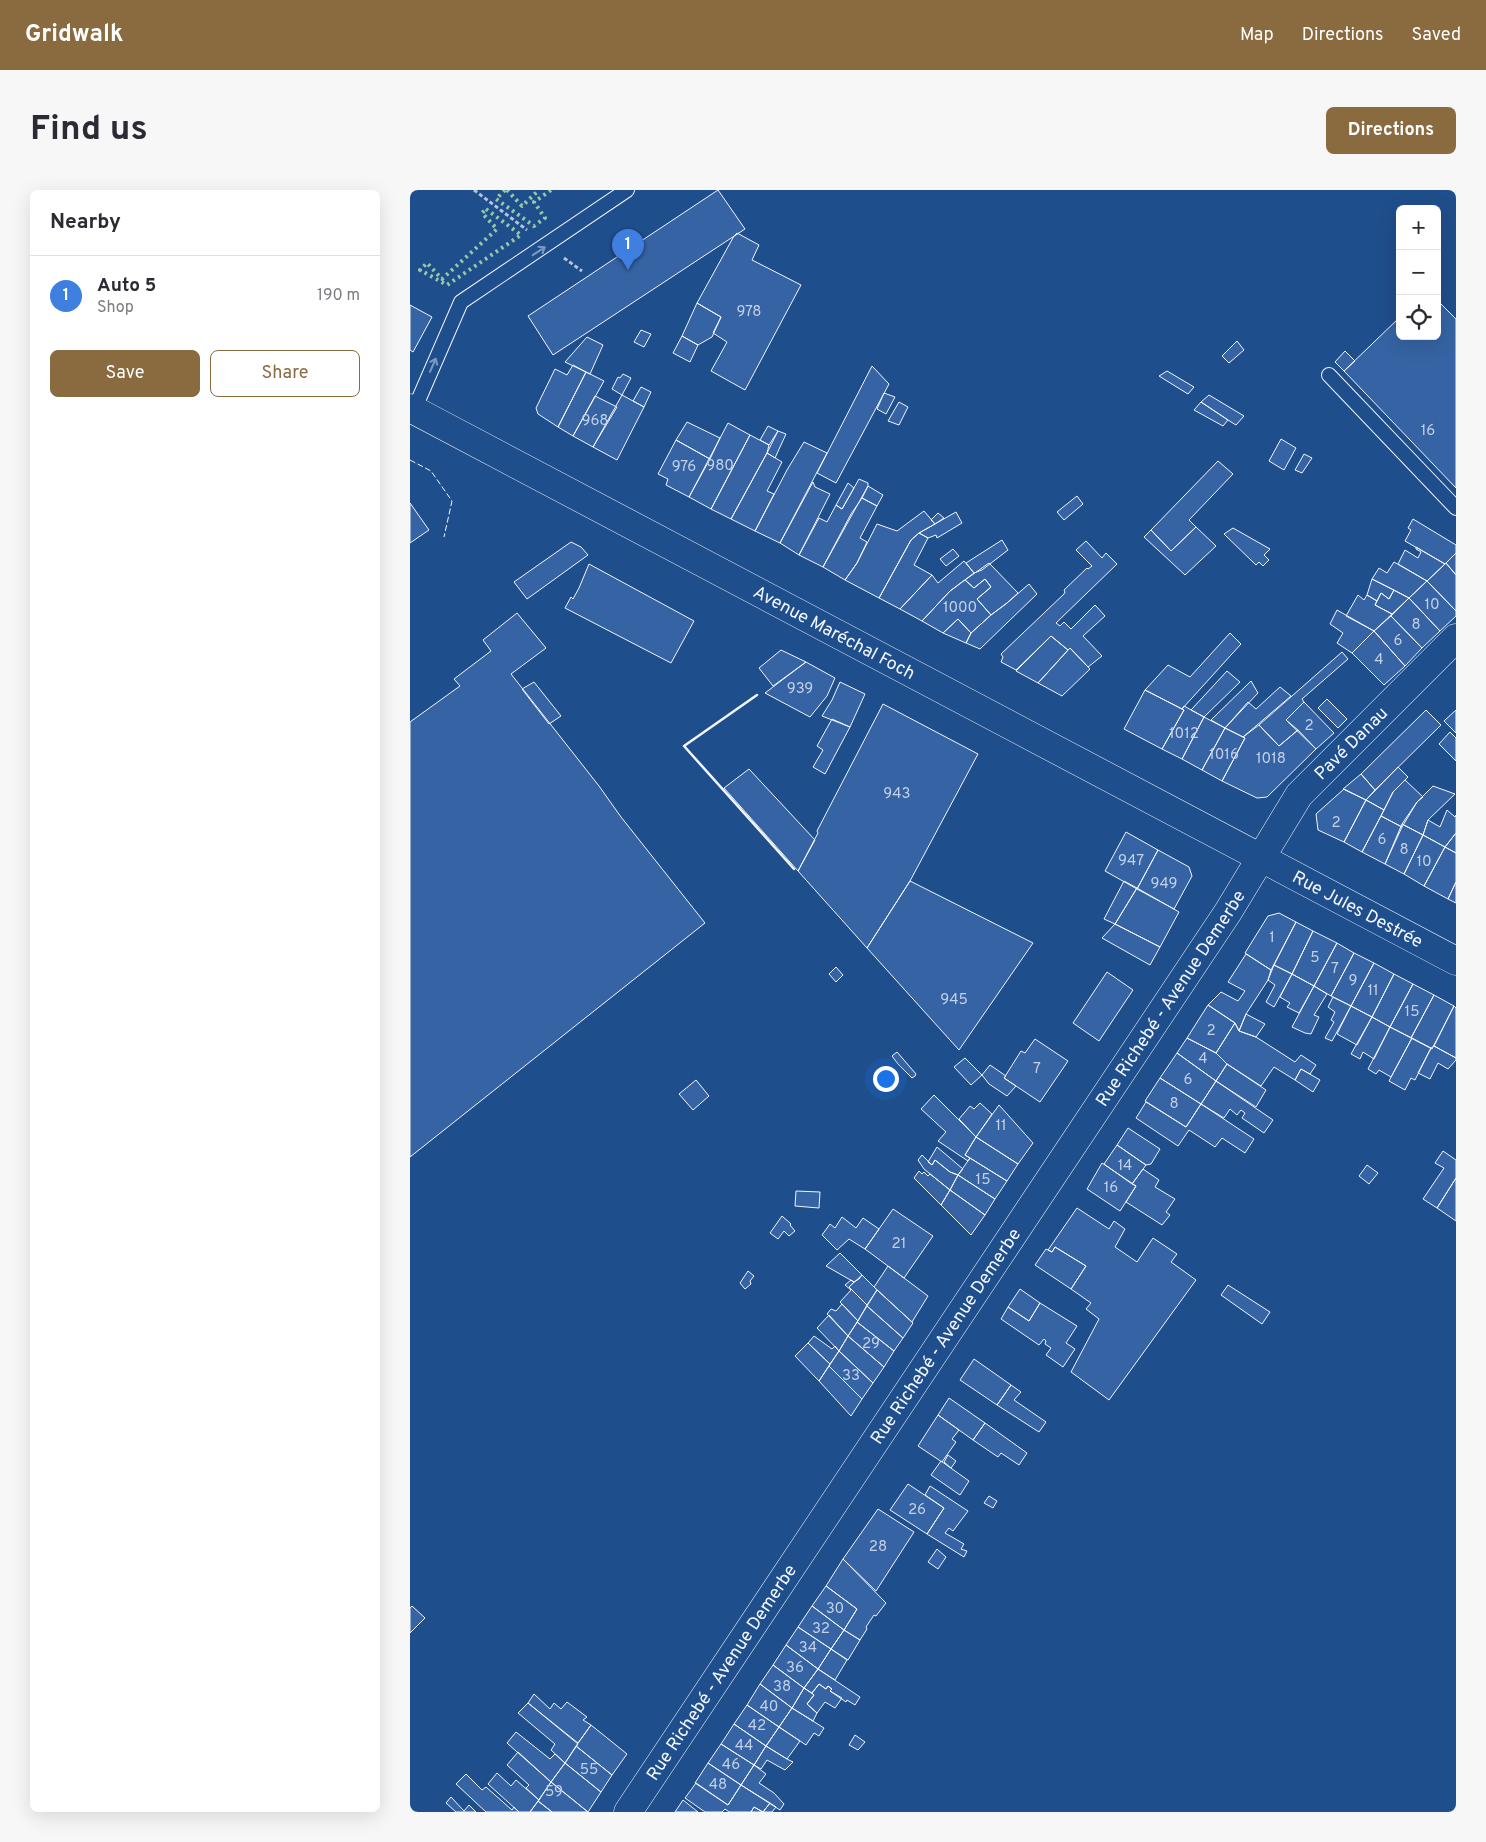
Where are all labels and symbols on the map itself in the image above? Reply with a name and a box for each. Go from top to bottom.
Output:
pin: 1 [612,229,644,270]
one-way arrow [532,246,546,256]
house number: 978 [736,303,762,322]
one-way arrow [429,358,439,373]
house number: 968 [581,412,609,431]
house number: 16 [1421,422,1435,441]
house number: 980 [706,457,734,476]
house number: 976 [672,458,696,477]
street label: Avenue Maréchal Foch [749,581,919,686]
house number: 10 [1424,596,1440,615]
house number: 1000 [943,599,977,618]
house number: 8 [1411,616,1421,635]
house number: 6 [1394,632,1403,651]
house number: 4 [1374,651,1384,670]
house number: 939 [787,680,813,699]
street label: Pavé Danau [1310,702,1394,786]
house number: 2 [1304,717,1314,736]
house number: 1012 [1169,725,1199,744]
house number: 1016 [1209,746,1239,765]
house number: 1018 [1256,750,1286,769]
house number: 943 [883,785,911,804]
house number: 2 [1331,814,1341,833]
house number: 6 [1378,831,1387,850]
house number: 8 [1399,841,1409,860]
house number: 947 [1118,852,1144,871]
house number: 10 [1416,853,1432,872]
street label: Rue Jules Destrée [1288,866,1426,954]
house number: 949 [1151,875,1178,894]
street label: Rue Richebé - Avenue Demerbe [1091,886,1252,1112]
house number: 1 [1269,929,1275,948]
house number: 5 [1310,949,1320,968]
house number: 7 [1331,960,1339,979]
house number: 9 [1349,972,1357,991]
house number: 11 [1367,982,1379,1001]
house number: 945 [940,991,968,1010]
house number: 15 [1405,1003,1419,1022]
house number: 2 [1206,1022,1216,1041]
house number: 4 [1198,1050,1208,1069]
house number: 7 [1033,1060,1041,1079]
your location [873,1066,899,1092]
house number: 6 [1184,1071,1193,1090]
house number: 8 [1169,1095,1179,1114]
house number: 11 [995,1117,1007,1136]
house number: 14 [1118,1157,1132,1176]
house number: 15 [976,1171,990,1190]
house number: 16 [1104,1179,1118,1198]
street label: Rue Richebé - Avenue Demerbe [866,1224,1027,1449]
house number: 21 [892,1235,906,1254]
house number: 29 [862,1335,880,1354]
house number: 33 [842,1367,860,1386]
house number: 26 [908,1501,926,1520]
house number: 28 [869,1538,887,1557]
street label: Rue Richebé - Avenue Demerbe [642,1560,803,1786]
house number: 30 [826,1600,844,1619]
house number: 32 [812,1620,830,1639]
house number: 34 [799,1639,817,1658]
house number: 36 [786,1659,804,1678]
house number: 38 [773,1678,791,1697]
house number: 40 [760,1698,778,1717]
house number: 42 [748,1717,766,1736]
house number: 44 [735,1737,753,1756]
house number: 46 [722,1756,740,1775]
house number: 55 [580,1761,598,1780]
house number: 48 [709,1776,727,1795]
house number: 59 [545,1783,563,1802]

